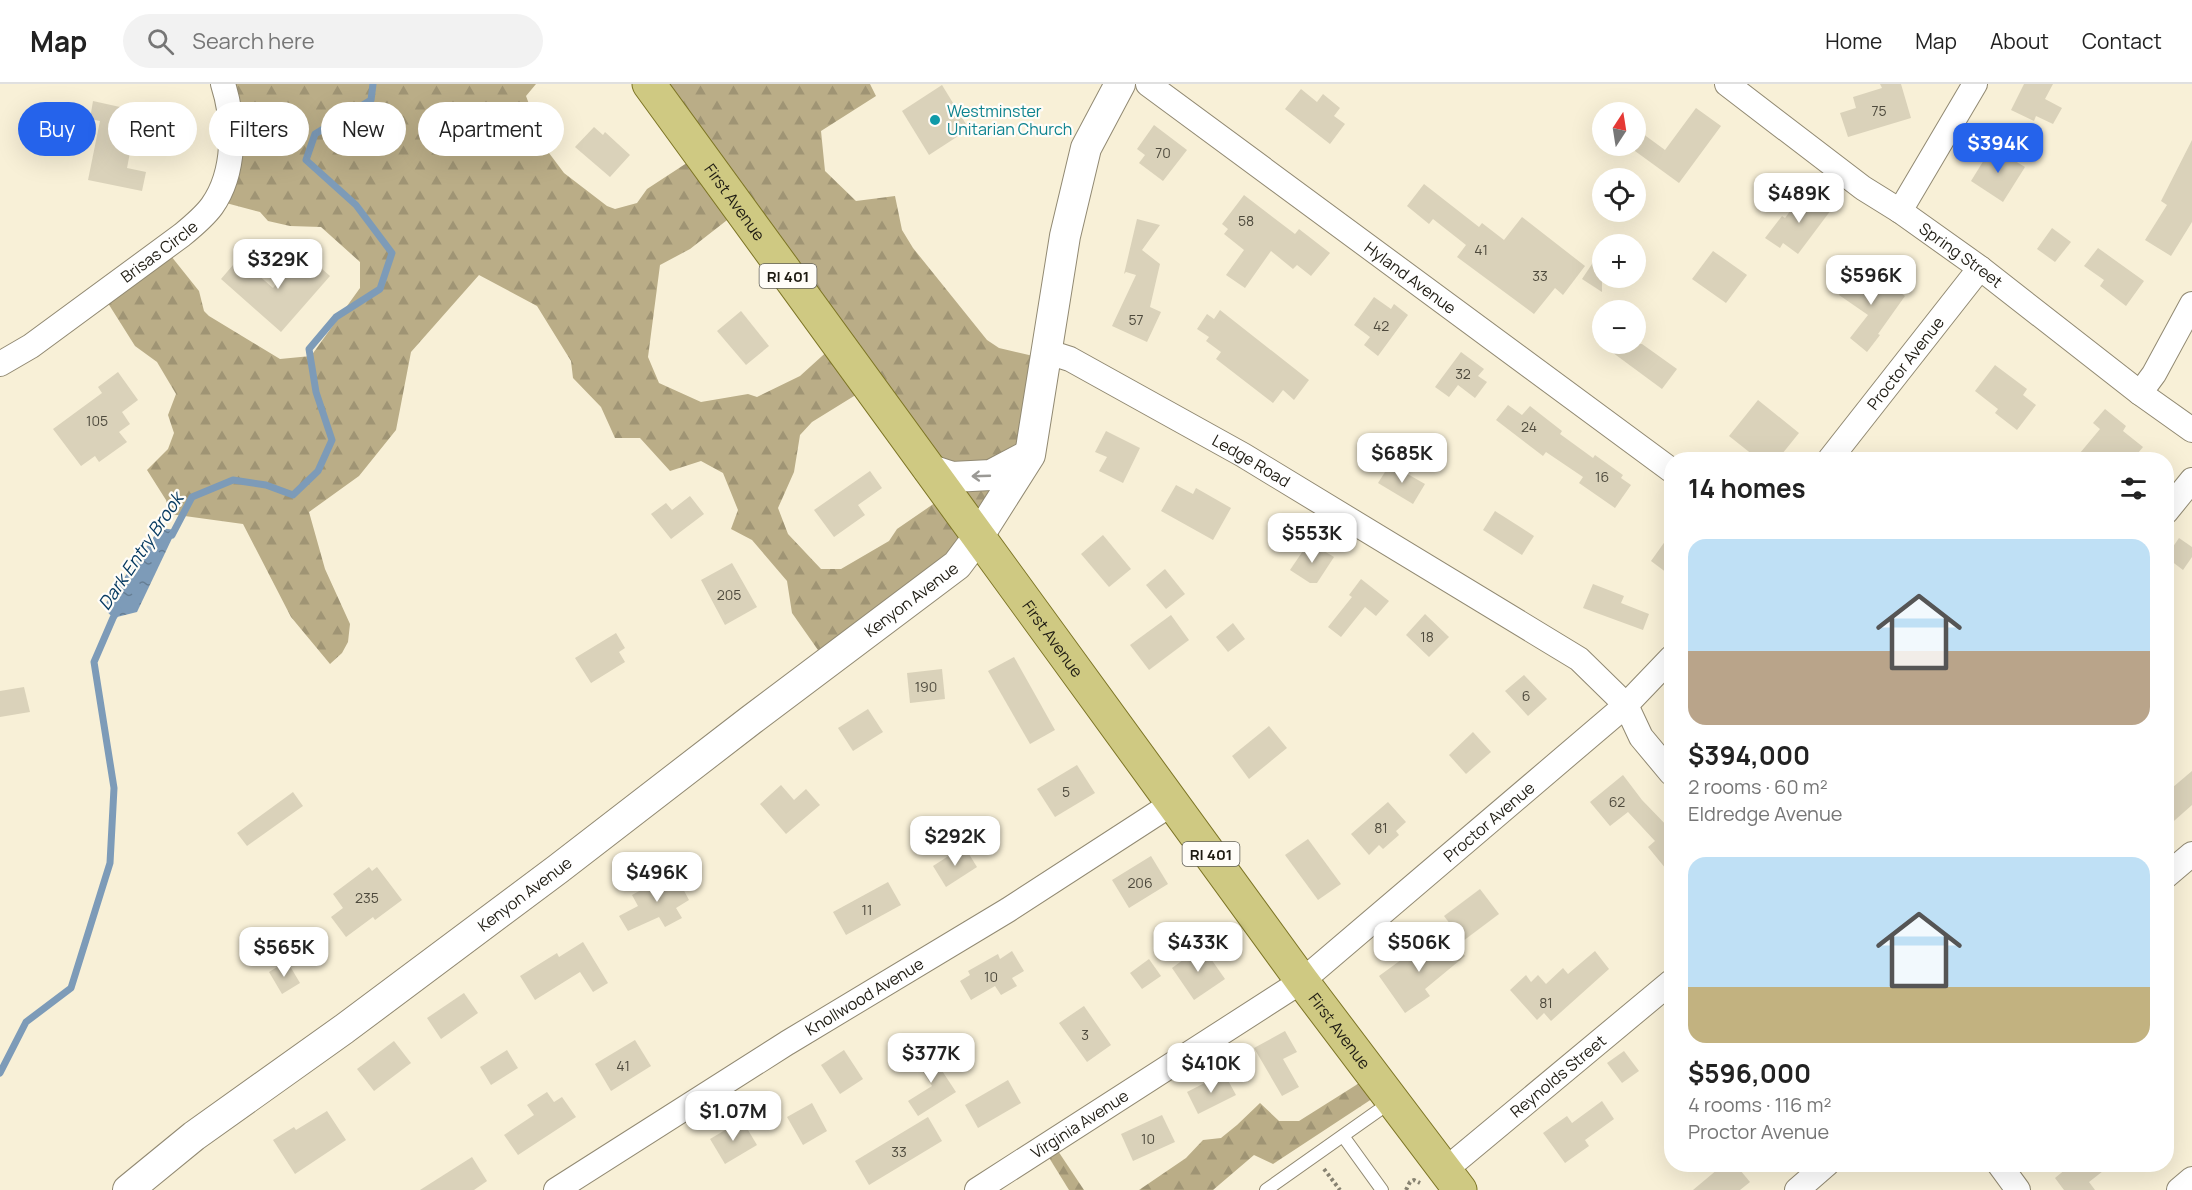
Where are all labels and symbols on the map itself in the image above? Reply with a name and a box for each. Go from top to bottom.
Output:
place label: Westminster Unitarian Church [947,100,1072,140]
house number: 75 [1871,101,1887,120]
north arrow [1592,102,1646,156]
marker: Westminster Unitarian Church [928,113,942,127]
pin: $394K [1956,123,2040,174]
house number: 70 [1155,143,1171,162]
street label: First Avenue [700,159,770,245]
pin: $489K [1757,173,1841,224]
house number: 58 [1238,211,1254,230]
street label: Brisas Circle [116,216,202,287]
street label: Spring Street [1915,217,2007,293]
street label: Hyland Avenue [1360,236,1461,319]
pin: $329K [236,239,320,290]
house number: 41 [1474,240,1488,259]
pin: $596K [1829,255,1913,306]
road number: RI 401 [760,264,816,288]
house number: 33 [1532,266,1548,285]
house number: 57 [1128,310,1144,329]
street label: Proctor Avenue [1862,312,1949,414]
house number: 42 [1373,316,1389,335]
house number: 32 [1455,364,1471,383]
house number: 105 [86,411,108,430]
house number: 24 [1521,417,1537,436]
street label: Ledge Road [1208,429,1294,492]
pin: $685K [1360,433,1444,484]
house number: 16 [1595,467,1609,486]
one-way arrow [971,470,991,481]
water label: Dark Entry Brook [92,485,190,614]
pin: $553K [1270,513,1354,564]
street label: Kenyon Avenue [860,557,963,642]
house number: 205 [717,585,741,604]
street label: First Avenue [1017,596,1088,682]
house number: 18 [1420,627,1434,646]
house number: 190 [915,677,937,696]
house number: 6 [1522,686,1530,705]
street label: Proctor Avenue [1439,777,1539,867]
house number: 5 [1062,782,1070,801]
house number: 62 [1609,792,1625,811]
pin: $292K [913,816,997,867]
house number: 81 [1374,818,1388,837]
road number: RI 401 [1182,842,1240,866]
street label: Kenyon Avenue [473,851,576,936]
pin: $496K [615,852,699,903]
house number: 206 [1127,873,1153,892]
house number: 235 [355,888,379,907]
house number: 11 [862,900,872,919]
pin: $433K [1156,922,1240,973]
pin: $506K [1377,922,1461,973]
pin: $565K [242,927,326,978]
street label: Knollwood Avenue [801,952,928,1041]
house number: 10 [984,967,998,986]
street label: First Avenue [1304,988,1376,1073]
house number: 81 [1539,993,1553,1012]
house number: 3 [1081,1025,1089,1044]
street label: Reynolds Street [1505,1030,1611,1122]
pin: $377K [889,1033,973,1084]
pin: $410K [1169,1043,1253,1094]
house number: 41 [616,1056,630,1075]
street label: Virginia Avenue [1027,1084,1133,1164]
pin: $1.07M [684,1091,782,1142]
house number: 10 [1141,1129,1155,1148]
house number: 33 [891,1142,907,1161]

